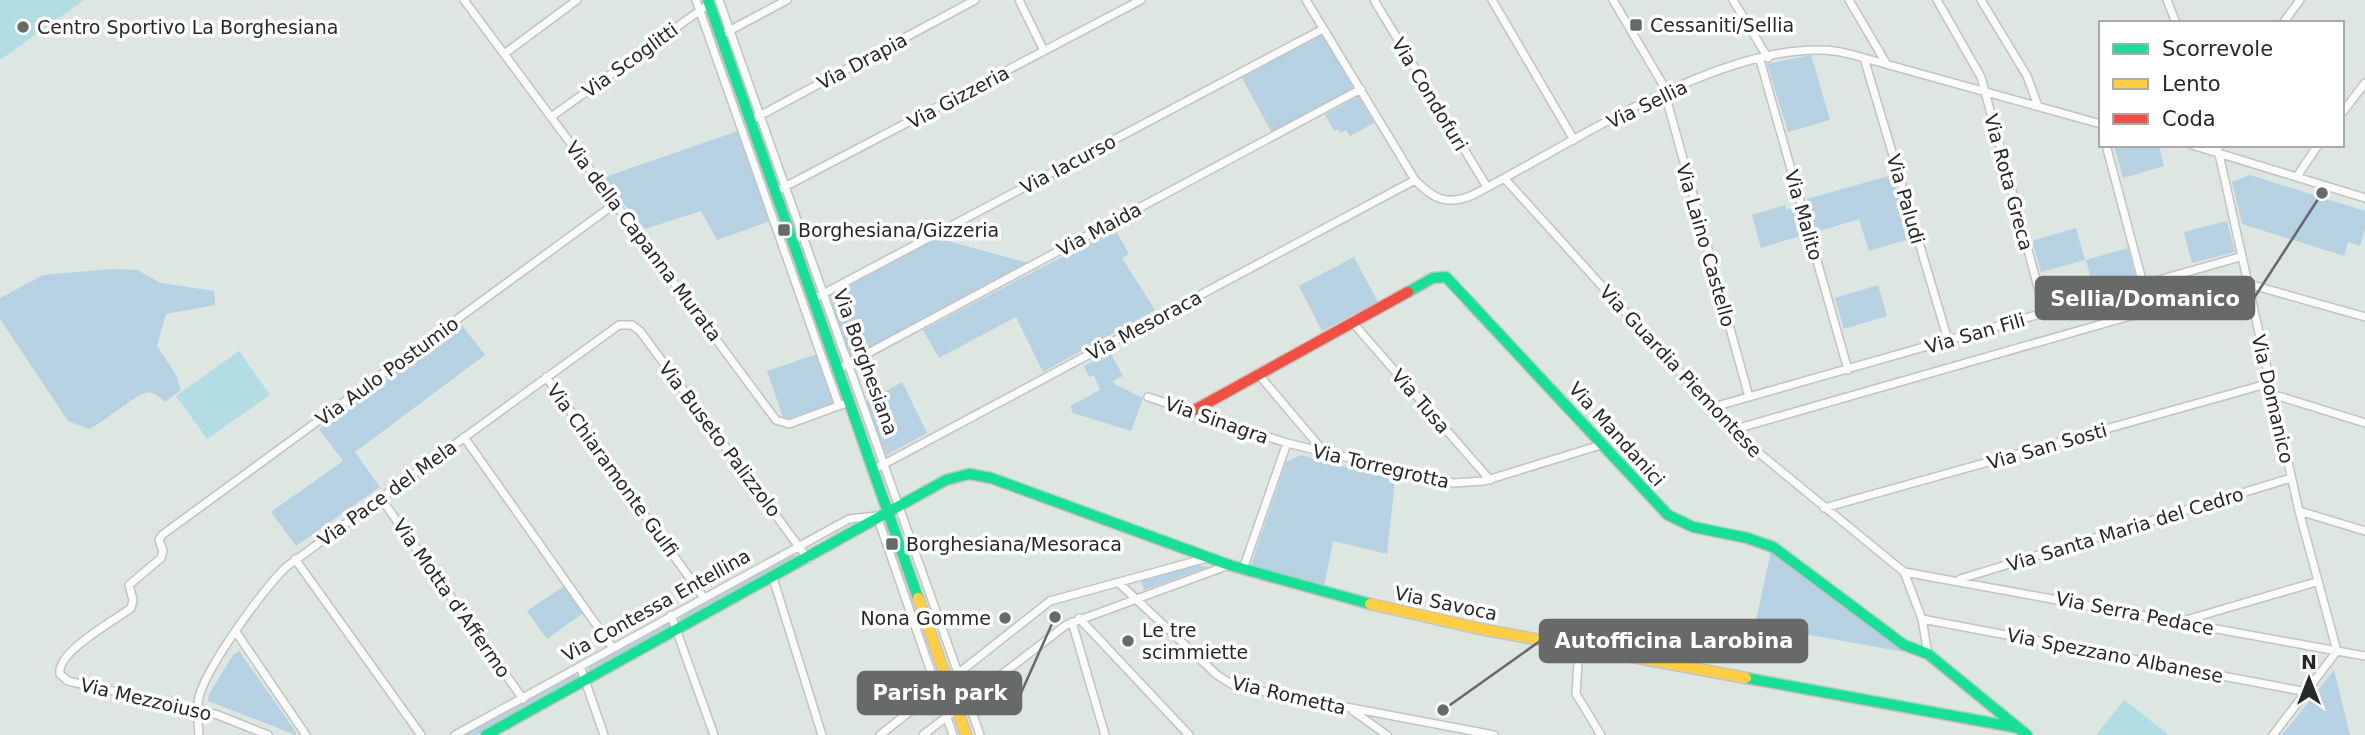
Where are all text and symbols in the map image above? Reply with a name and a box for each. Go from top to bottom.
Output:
place label: Cessaniti/Sellia [1650,14,1794,36]
place label: Centro Sportivo La Borghesiana [37,16,338,38]
marker: Cessaniti/Sellia [1628,17,1644,33]
street label: Via Scoglitti [578,18,682,102]
marker: Centro Sportivo La Borghesiana [15,19,31,35]
legend [2099,21,2344,147]
street label: Via Drapia [813,28,911,94]
street label: Via Condofuri [1388,33,1472,155]
text: Scorrevole [2162,37,2273,61]
street label: Via Gizzeria [903,61,1013,133]
text: Lento [2162,72,2221,96]
street label: Via Sellia [1603,75,1691,133]
text: Coda [2162,107,2216,131]
street label: Via Rota Greca [1980,111,2038,253]
street label: Via Iacurso [1017,130,1119,198]
street label: Via della Capanna Murata [562,137,726,345]
street label: Via Paludi [1883,152,1929,246]
street label: Via Laino Castello [1672,161,1740,329]
street label: Via Malito [1781,167,1827,263]
street label: Via Maida [1053,198,1145,260]
place label: Borghesiana/Gizzeria [798,219,999,241]
marker: Borghesiana/Gizzeria [776,222,792,238]
callout: Sellia/Domanico [2036,277,2254,319]
street label: Via Guardia Piemontese [1595,280,1767,462]
street label: Via Borghesiana [829,286,903,438]
street label: Via Mesoraca [1083,286,1205,364]
text: Sellia/Domanico [2050,287,2240,311]
street label: Via San Fili [1923,308,2027,358]
street label: Via Aulo Postumio [311,312,463,430]
street label: Via Domanico [2248,333,2298,465]
street label: Via Buseto Palizzolo [654,357,786,521]
street label: Via Tusa [1387,364,1455,438]
street label: Via Mandanici [1565,377,1669,491]
street label: Via Chiaramonte Gulfi [543,379,683,561]
street label: Via Sinagra [1162,392,1272,448]
street label: Via San Sosti [1985,418,2109,474]
street label: Via Pace del Mela [313,435,461,551]
street label: Via Torregrotta [1310,440,1452,492]
street label: Via Santa Maria del Cedro [2004,482,2246,576]
street label: Via Motta d'Affermo [389,514,515,682]
place label: Borghesiana/Mesoraca [906,533,1122,555]
marker: Borghesiana/Mesoraca [884,536,900,552]
street label: Via Contessa Entellina [558,544,754,666]
street label: Via Savoca [1393,581,1499,625]
street label: Via Serra Pedace [2054,587,2216,639]
place label: Nona Gomme [860,607,991,629]
marker: Nona Gomme [997,610,1013,626]
place label: Le tre scimmiette [1142,619,1248,663]
callout: Autofficina Larobina [1540,620,1807,662]
street label: Via Spezzano Albanese [2005,623,2225,687]
text: Autofficina Larobina [1555,629,1793,653]
marker: Le tre scimmiette [1120,633,1136,649]
north arrow [2274,644,2344,714]
text: N [2301,651,2317,673]
street label: Via Rometta [1230,671,1348,719]
callout: Parish park [858,672,1021,714]
street label: Via Mezzoiuso [78,673,214,725]
text: Parish park [873,681,1008,705]

